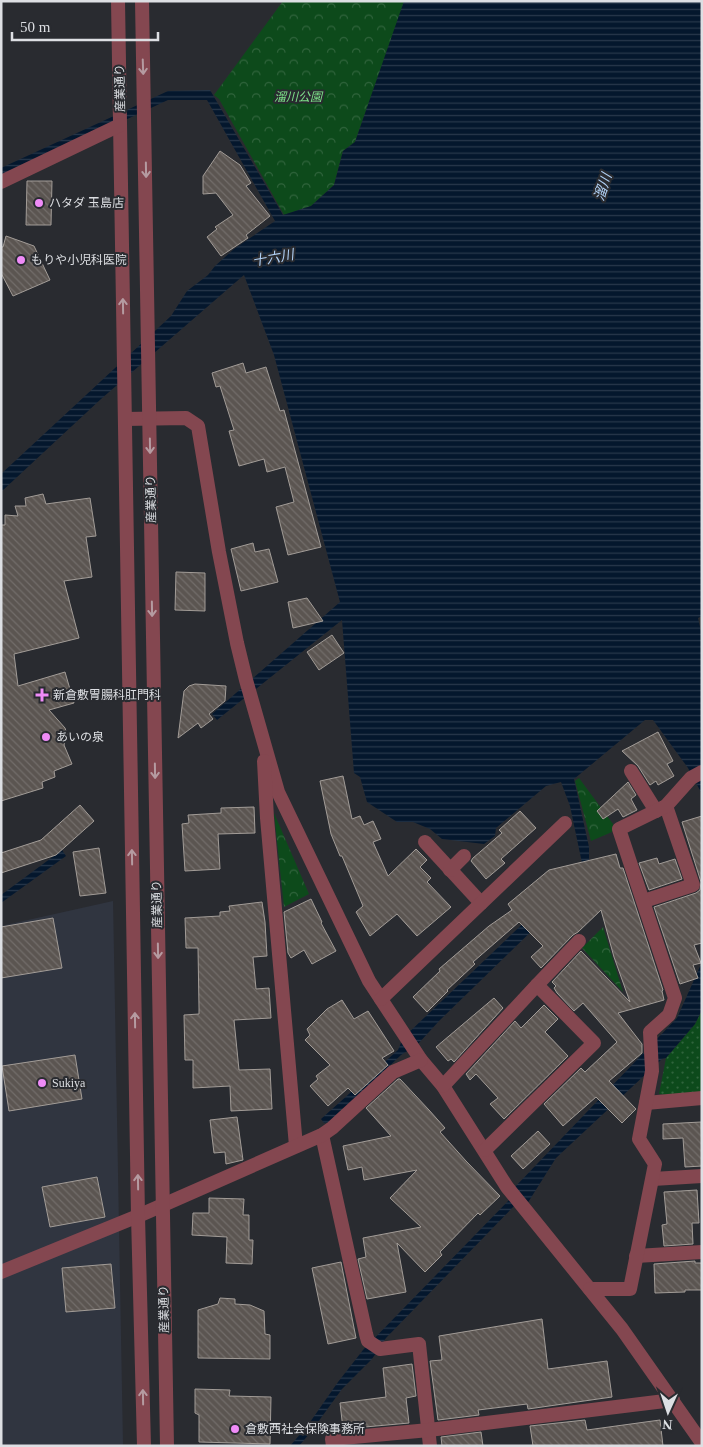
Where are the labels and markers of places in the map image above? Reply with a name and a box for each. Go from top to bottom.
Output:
place label: ハタダ 玉島店 [49,196,124,210]
marker: ハタダ 玉島店 [33,197,45,209]
place label: もりや小児科医院 [31,253,127,267]
marker: もりや小児科医院 [15,254,27,266]
marker: 新倉敷胃腸科肛門科 [35,688,49,702]
place label: 新倉敷胃腸科肛門科 [53,688,161,702]
place label: あいの泉 [56,730,104,744]
marker: あいの泉 [40,731,52,743]
place label: Sukiya [52,1076,86,1090]
marker: Sukiya [36,1077,48,1089]
place label: 倉敷西社会保険事務所 [245,1422,365,1436]
marker: 倉敷西社会保険事務所 [229,1423,241,1435]

